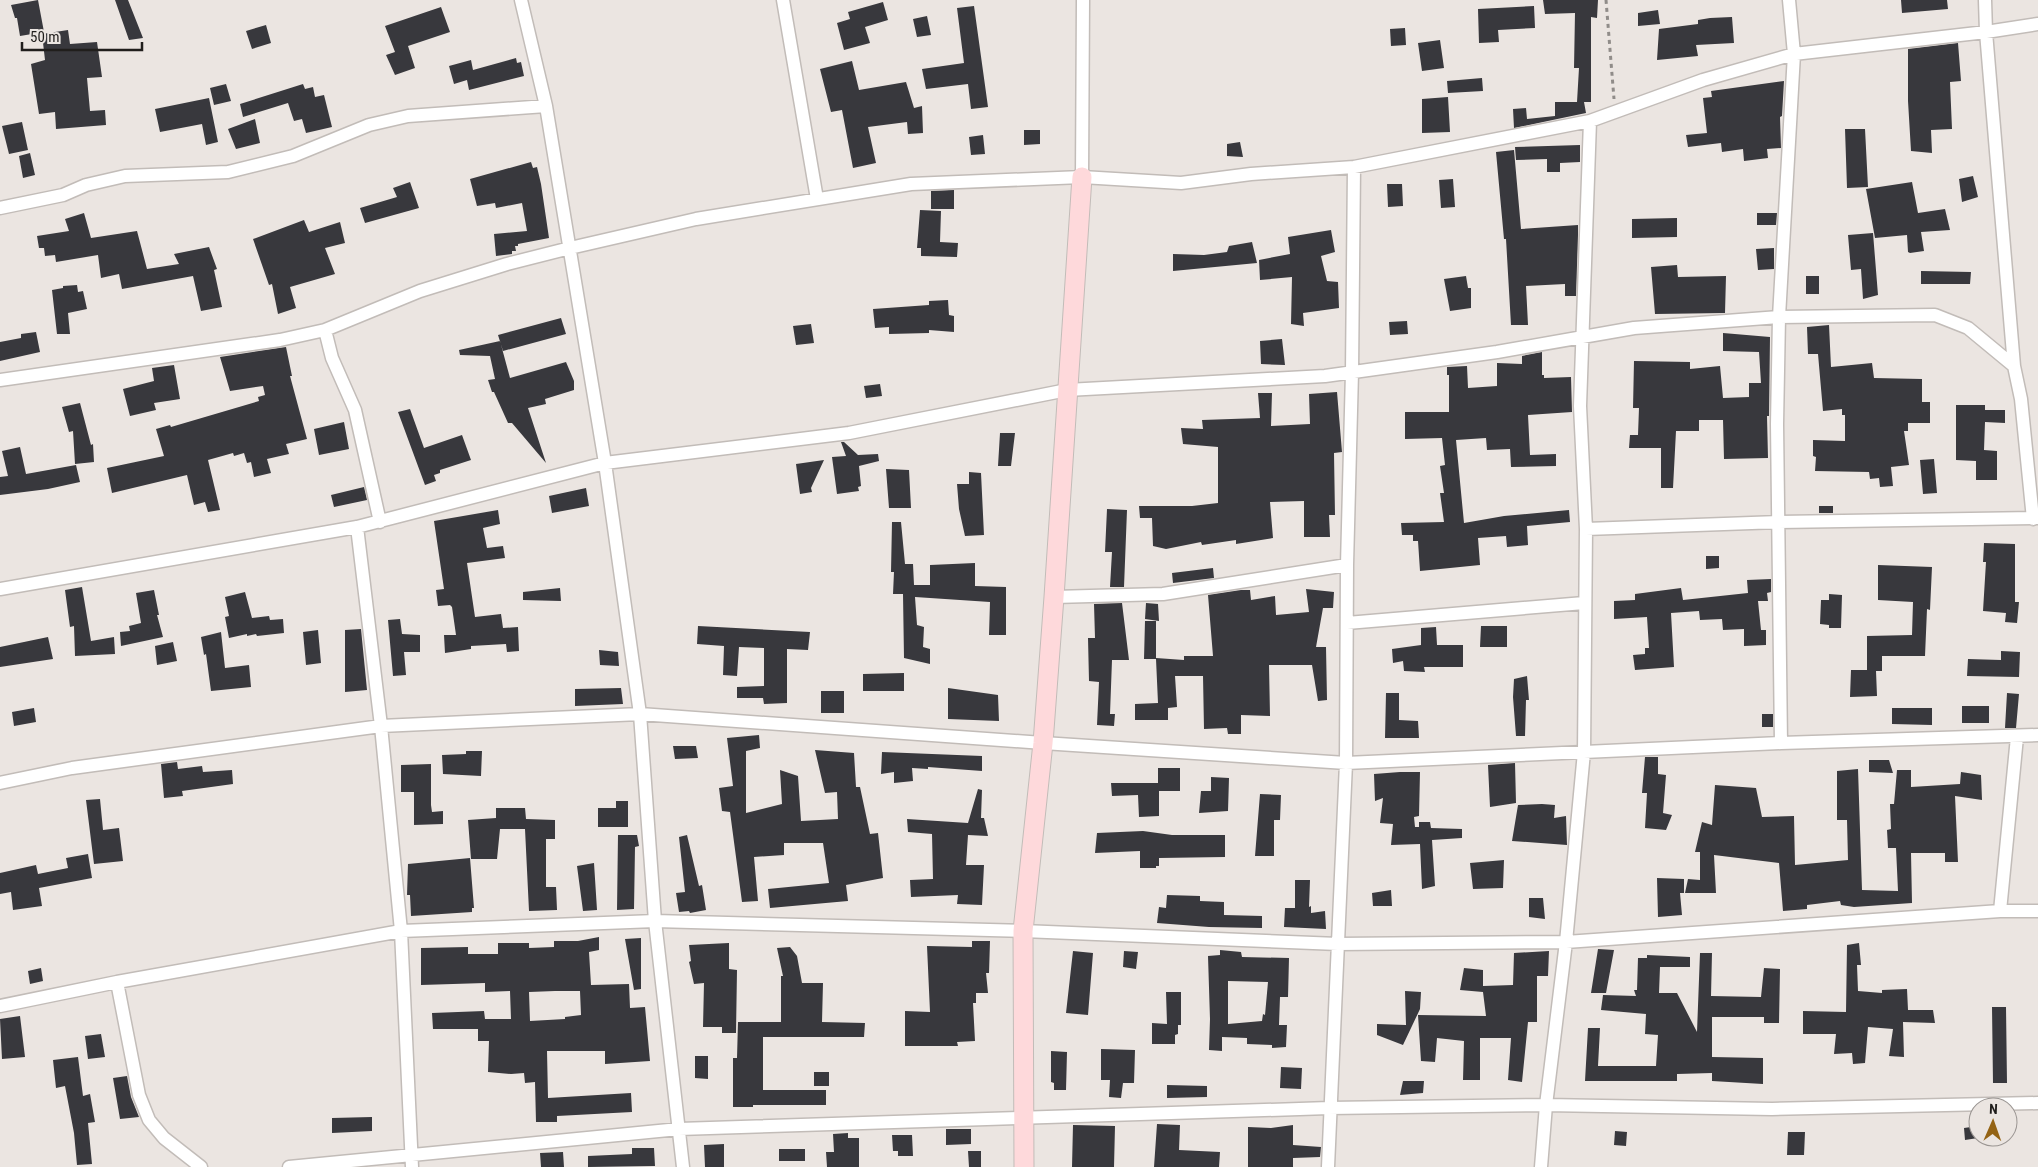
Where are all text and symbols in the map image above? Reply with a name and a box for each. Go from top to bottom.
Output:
scale bar [22,20,142,52]
text: 50 m [30,28,60,46]
north arrow [1968,1097,2018,1147]
text: N [1989,1101,1998,1117]

